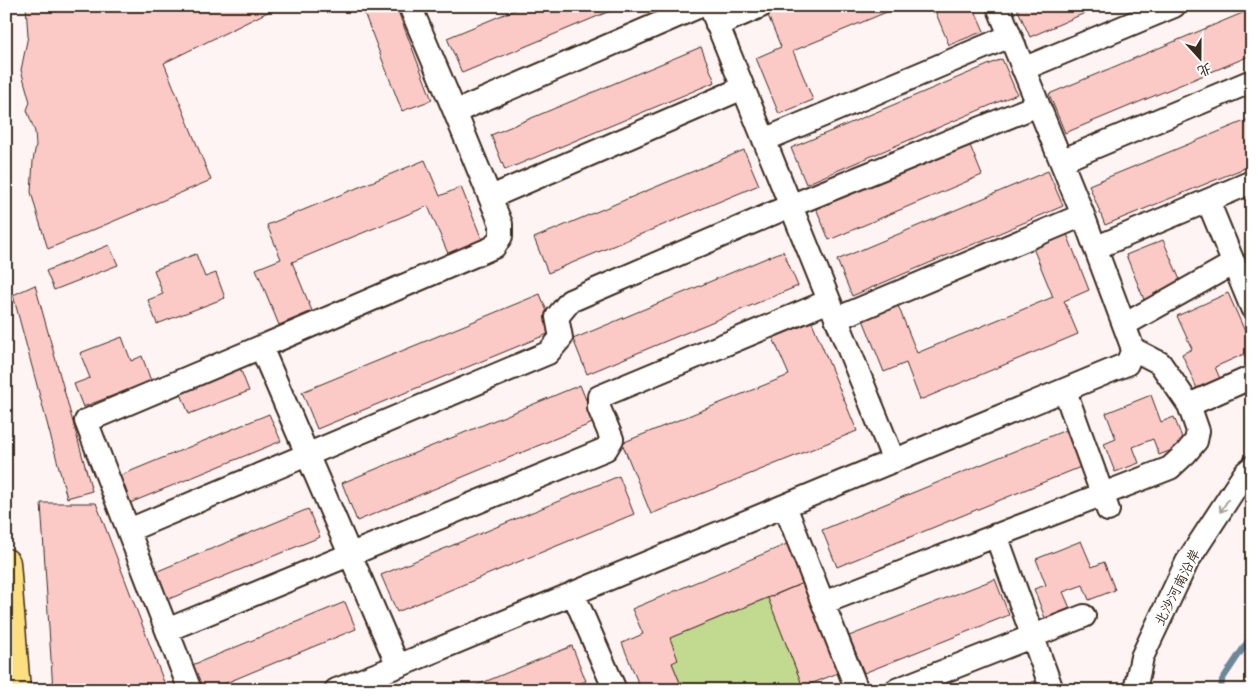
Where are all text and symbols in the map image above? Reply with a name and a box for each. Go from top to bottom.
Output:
north arrow [1176,32,1226,82]
text: 北 [1195,59,1214,81]
one-way arrow [1218,499,1228,513]
street label: 北沙河南沿岸 [1150,545,1204,629]

